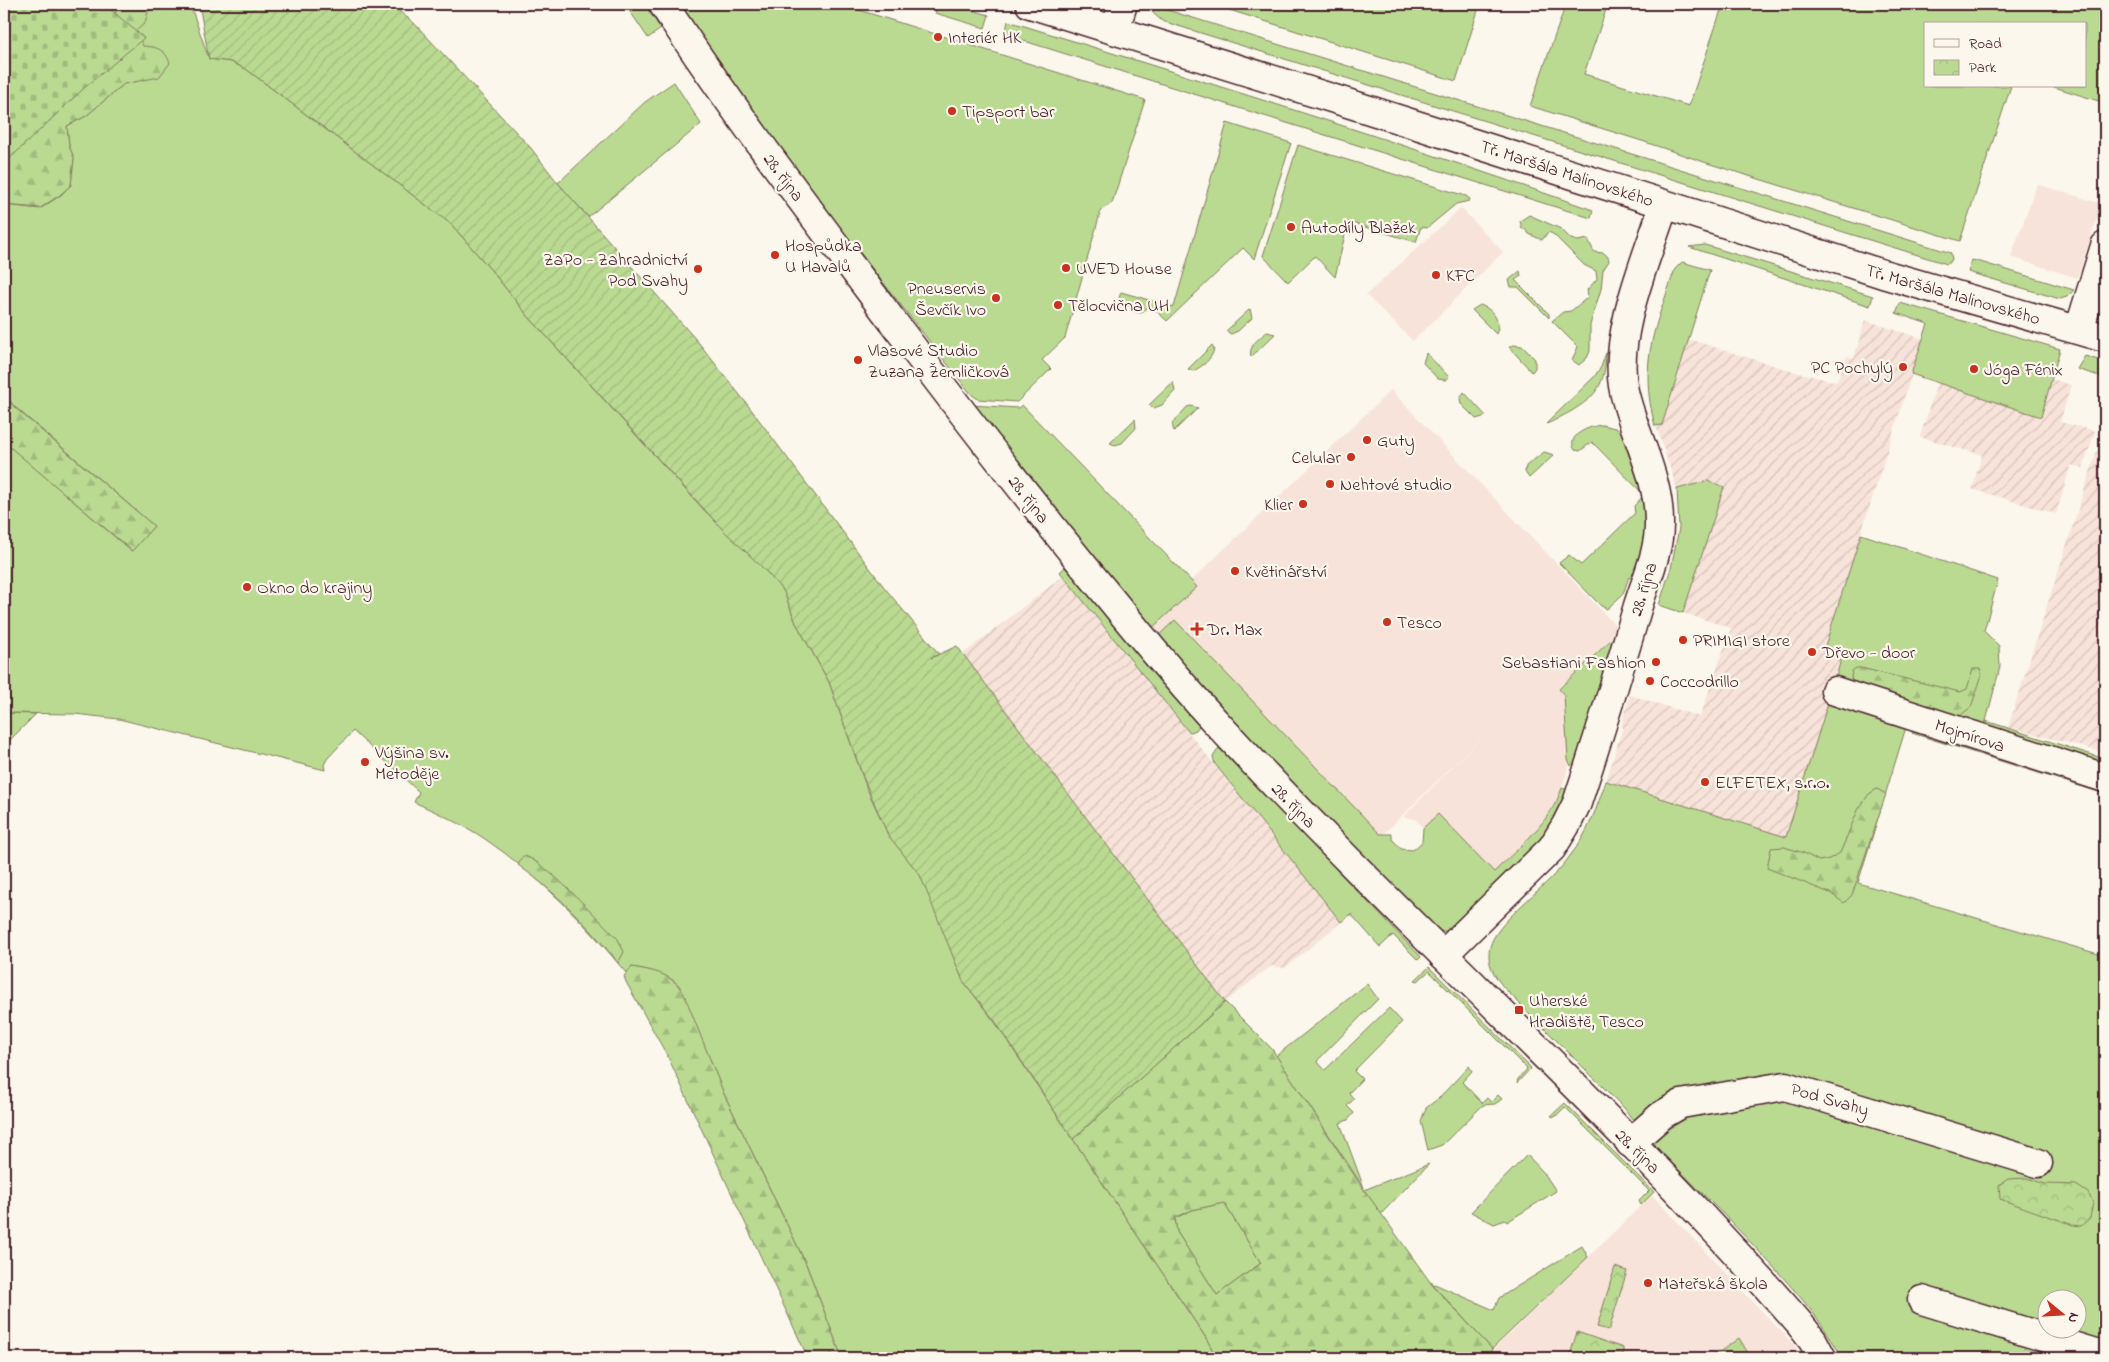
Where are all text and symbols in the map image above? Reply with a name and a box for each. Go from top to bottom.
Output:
legend [1924,22,2086,88]
place label: Interiér HK [948,26,1022,52]
marker: Interiér HK [932,31,944,43]
text: Road [1969,33,2002,55]
text: Park [1969,57,1997,79]
place label: Tipsport bar [962,100,1055,126]
marker: Tipsport bar [946,105,958,117]
street label: Tř. Maršála Malinovského [1476,135,1656,215]
street label: 28. října [756,148,809,208]
place label: Autodíly Blažek [1301,216,1416,242]
marker: Autodíly Blažek [1285,221,1297,233]
place label: Hospůdka U Havalů [785,234,862,281]
place label: ZaPo - Zahradnictví Pod Svahy [543,248,688,295]
marker: Hospůdka U Havalů [769,249,781,261]
place label: UVED House [1076,257,1173,283]
street label: Tř. Maršála Malinovského [1862,258,2043,333]
marker: UVED House [1060,262,1072,274]
marker: ZaPo - Zahradnictví Pod Svahy [692,263,704,275]
place label: KFC [1446,264,1475,290]
marker: KFC [1430,269,1442,281]
place label: Pneuservis Ševčík Ivo [907,277,986,324]
marker: Pneuservis Ševčík Ivo [990,292,1002,304]
place label: Tělocvična UH [1068,294,1169,320]
marker: Tělocvična UH [1052,299,1064,311]
place label: Vlasové Studio Zuzana Žemličková [867,339,1009,386]
marker: Vlasové Studio Zuzana Žemličková [852,354,864,366]
place label: PC Pochylý [1811,356,1893,382]
place label: Jóga Fénix [1984,358,2063,385]
marker: PC Pochylý [1897,361,1909,373]
marker: Jóga Fénix [1968,363,1980,375]
place label: Guty [1377,429,1415,455]
marker: Guty [1361,434,1373,446]
place label: Celular [1291,446,1341,472]
marker: Celular [1345,451,1357,463]
street label: 28. října [1000,471,1055,530]
place label: Nehtové studio [1340,473,1452,499]
marker: Nehtové studio [1324,478,1336,490]
place label: Klier [1264,493,1293,519]
marker: Klier [1297,498,1309,510]
place label: Květinářství [1245,560,1327,586]
street label: 28. října [1624,560,1665,620]
marker: Květinářství [1229,565,1241,577]
place label: Okno do krajiny [257,576,372,602]
marker: Okno do krajiny [241,581,253,593]
place label: Tesco [1397,611,1442,637]
marker: Tesco [1381,616,1393,628]
place label: Dr. Max [1206,618,1263,644]
marker: Dr. Max [1191,623,1203,635]
place label: PRIMIGI store [1693,629,1791,655]
marker: PRIMIGI store [1677,634,1689,646]
place label: Dřevo - door [1821,641,1916,667]
marker: Dřevo - door [1806,646,1818,658]
place label: Sebastiani Fashion [1502,651,1646,677]
marker: Sebastiani Fashion [1650,656,1662,668]
place label: Coccodrillo [1660,670,1739,696]
marker: Coccodrillo [1644,675,1656,687]
street label: Mojmírova [1931,713,2008,760]
place label: Výšina sv. Metoděje [374,741,449,788]
marker: Výšina sv. Metoděje [359,756,371,768]
place label: ELFETEX, s.r.o. [1715,771,1830,797]
marker: ELFETEX, s.r.o. [1699,776,1711,788]
street label: 28. října [1264,778,1321,835]
place label: Uherské Hradiště, Tesco [1529,989,1644,1036]
marker: Uherské Hradiště, Tesco [1513,1004,1525,1016]
street label: Pod Svahy [1787,1077,1872,1124]
street label: 28. října [1608,1124,1665,1181]
place label: Mateřská škola [1658,1272,1768,1298]
marker: Mateřská škola [1642,1277,1654,1289]
north arrow [2036,1290,2086,1340]
text: N [2061,1310,2084,1325]

